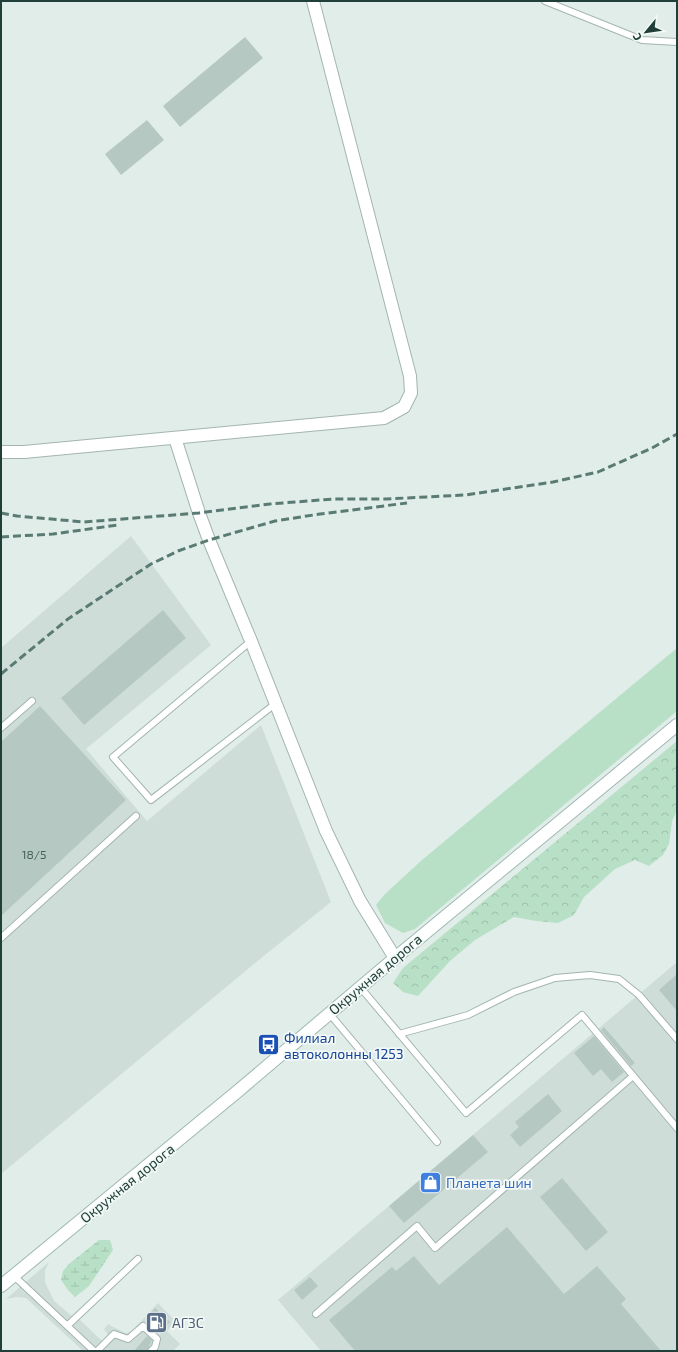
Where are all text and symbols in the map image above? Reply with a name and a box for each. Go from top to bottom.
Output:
north arrow [626,12,666,52]
text: С [629,31,644,43]
house number: 18/5 [22,847,46,861]
street label: Окружная дорога [325,930,425,1018]
place label: Филиал автоколонны 1253 [284,1029,404,1062]
bus stop icon: Филиал автоколонны 1253 [256,1032,282,1058]
street label: Окружная дорога [76,1140,178,1226]
shop icon: Планета шин [417,1169,443,1195]
place label: Планета шин [446,1174,532,1191]
fuel station icon: АГЗС [144,1309,170,1335]
place label: АГЗС [172,1314,204,1331]

